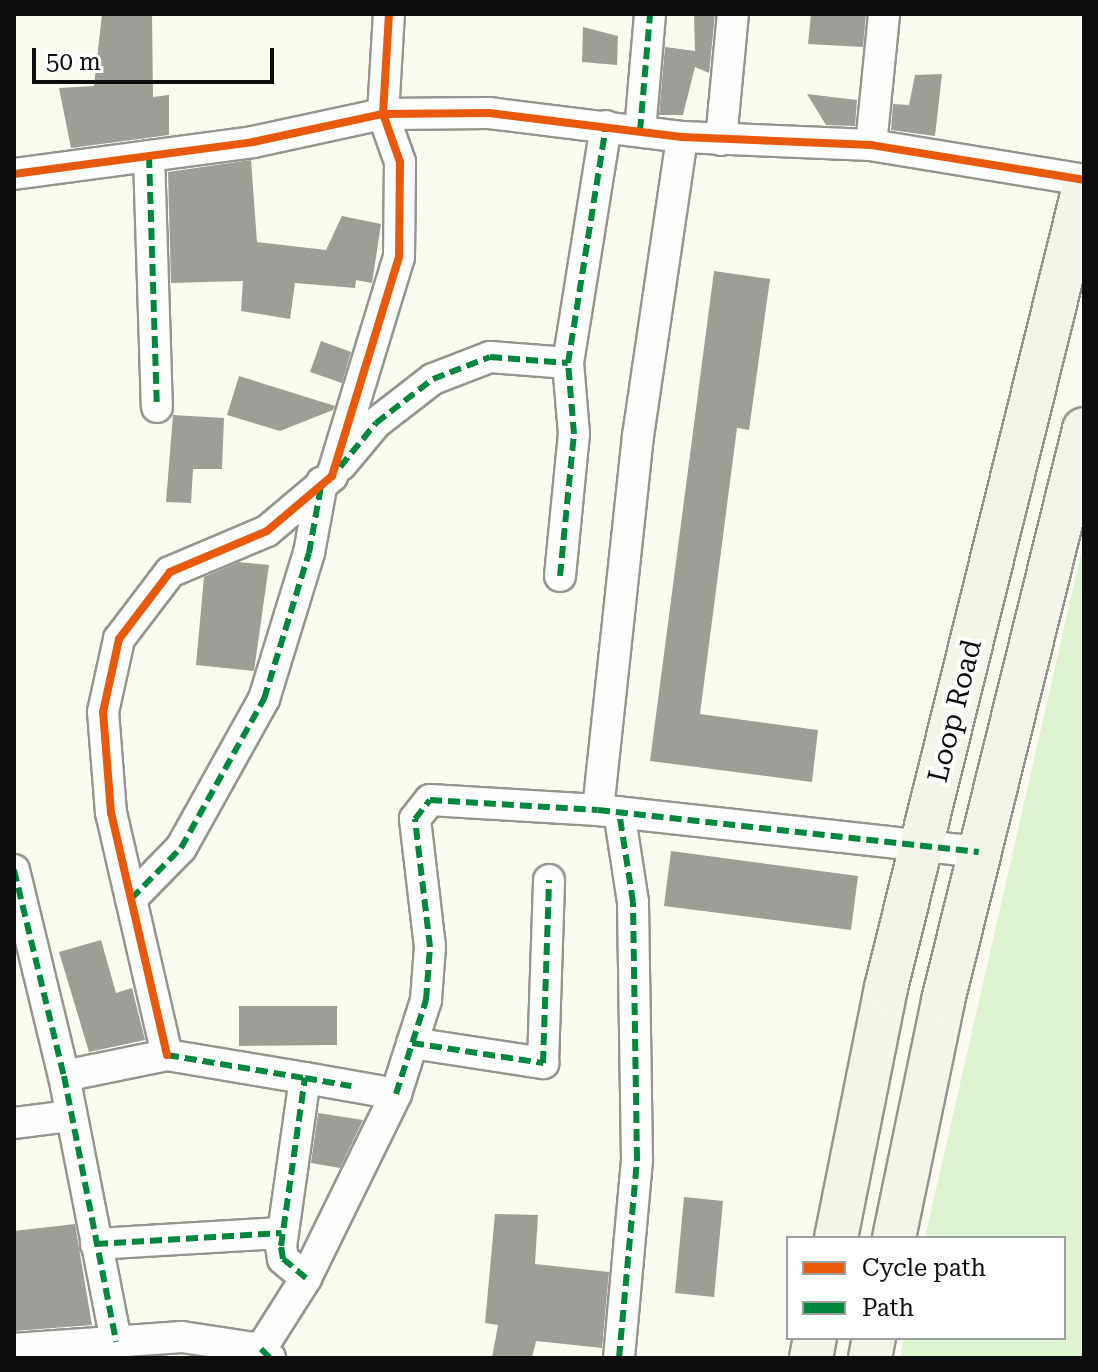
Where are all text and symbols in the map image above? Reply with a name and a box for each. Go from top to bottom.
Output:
scale bar [36,32,278,82]
text: 50 m [46,48,101,76]
street label: Loop Road [921,636,989,786]
legend [786,1236,1066,1340]
text: Cycle path [862,1254,986,1282]
text: Path [862,1294,914,1322]

